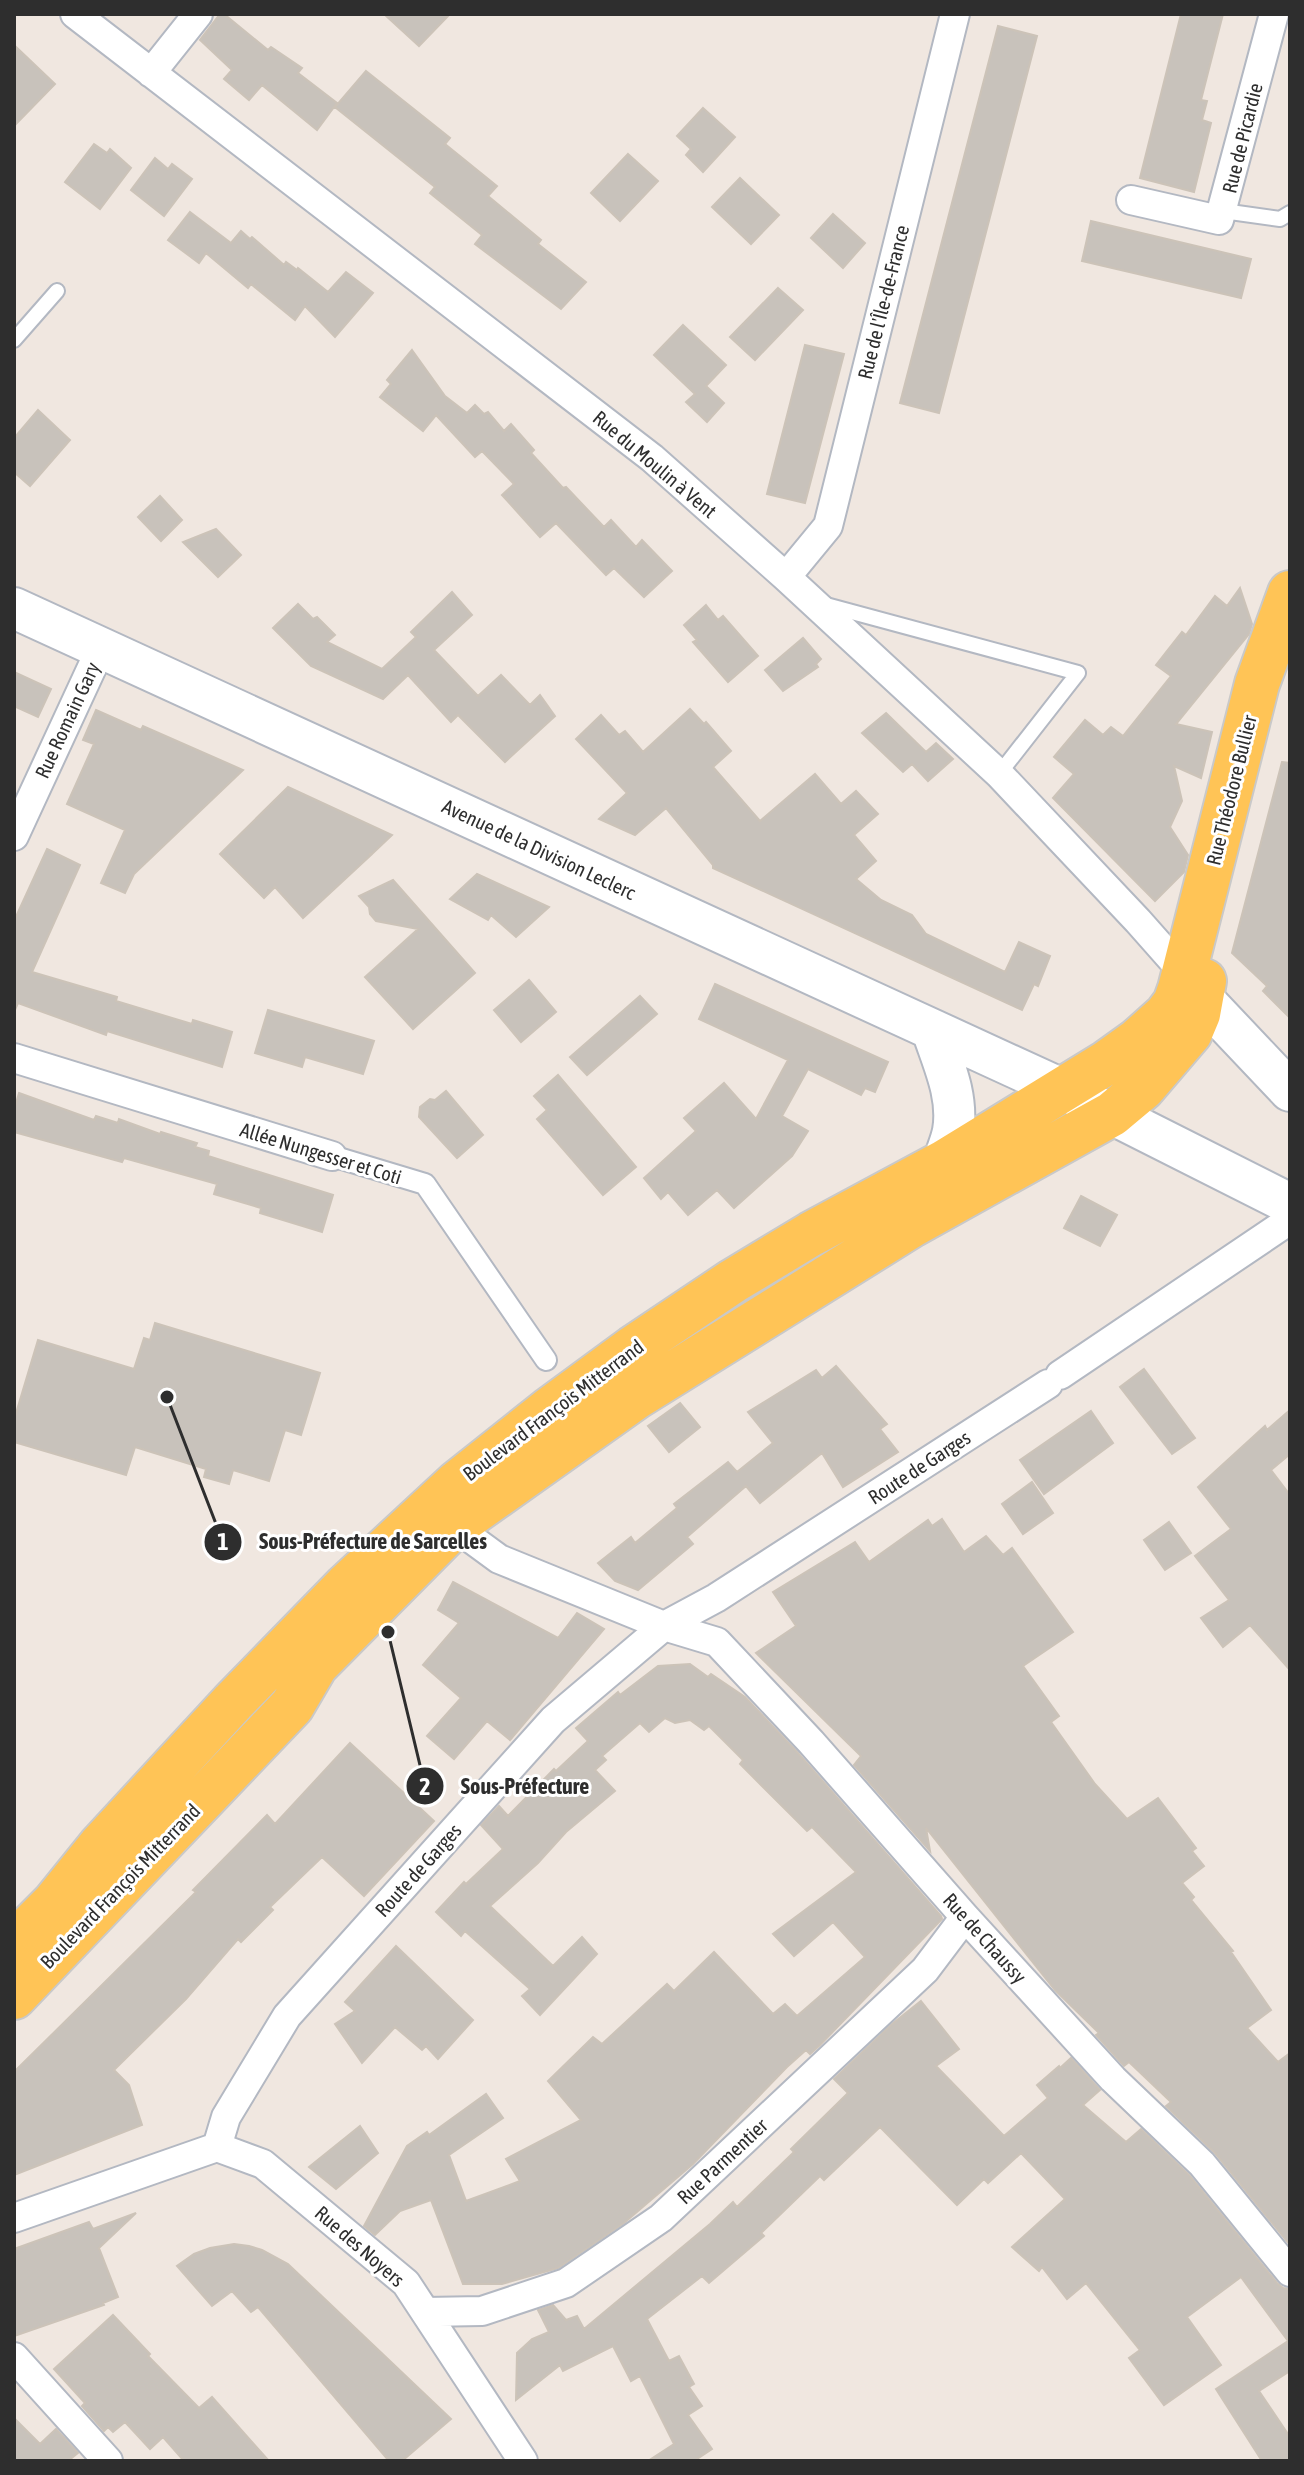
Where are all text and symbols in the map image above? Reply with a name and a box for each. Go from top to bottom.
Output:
street label: Rue de Picardie [1217,81,1267,195]
street label: Rue de l'Île-de-France [853,223,913,381]
street label: Rue du Moulin à Vent [589,406,722,522]
street label: Rue Romain Gary [30,658,104,782]
street label: Rue Théodore Bullier [1201,712,1261,867]
street label: Avenue de la Division Leclerc [439,794,640,904]
street label: Allée Nungesser et Coti [237,1117,405,1189]
street label: Boulevard François Mitterrand [458,1335,648,1485]
street label: Route de Garges [864,1425,974,1509]
callout: Sous-Préfecture de Sarcelles [203,1519,503,1565]
text: 1 [217,1528,229,1555]
text: Sous-Préfecture de Sarcelles [259,1528,487,1554]
callout: Sous-Préfecture [405,1763,605,1809]
text: 2 [419,1773,431,1800]
text: Sous-Préfecture [461,1773,589,1799]
street label: Boulevard François Mitterrand [35,1799,205,1973]
street label: Route de Garges [370,1819,466,1921]
street label: Rue de Chaussy [939,1888,1031,1988]
street label: Rue Parmentier [672,2113,773,2208]
street label: Rue des Noyers [311,2201,409,2291]

